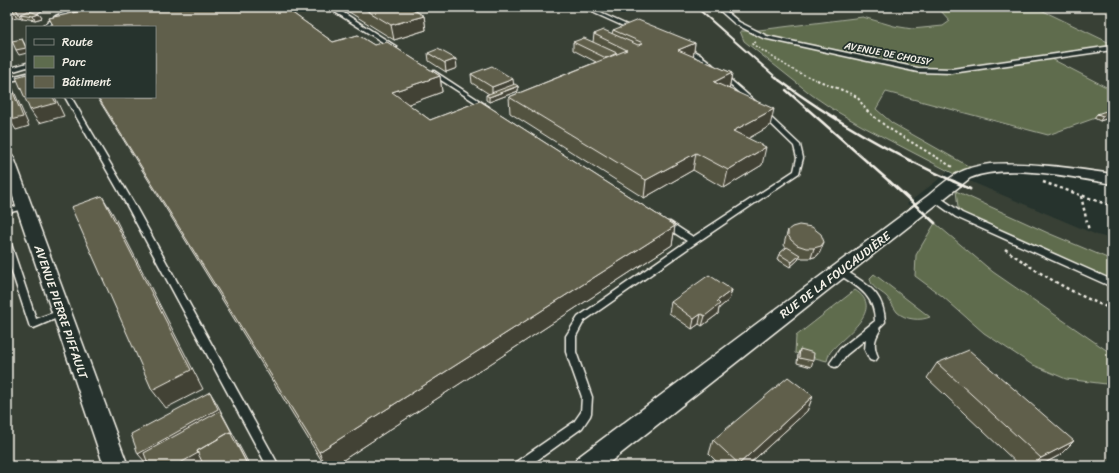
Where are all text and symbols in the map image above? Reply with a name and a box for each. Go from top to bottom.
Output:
legend [26,26,156,98]
text: Route [62,31,93,53]
street label: AVENUE DE CHOISY [842,37,934,72]
text: Parc [62,51,86,73]
text: Bâtiment [62,71,111,93]
street label: RUE DE LA FOUCAUDIÈRE [774,225,897,324]
street label: AVENUE PIERRE PIFFAULT [27,241,95,383]

